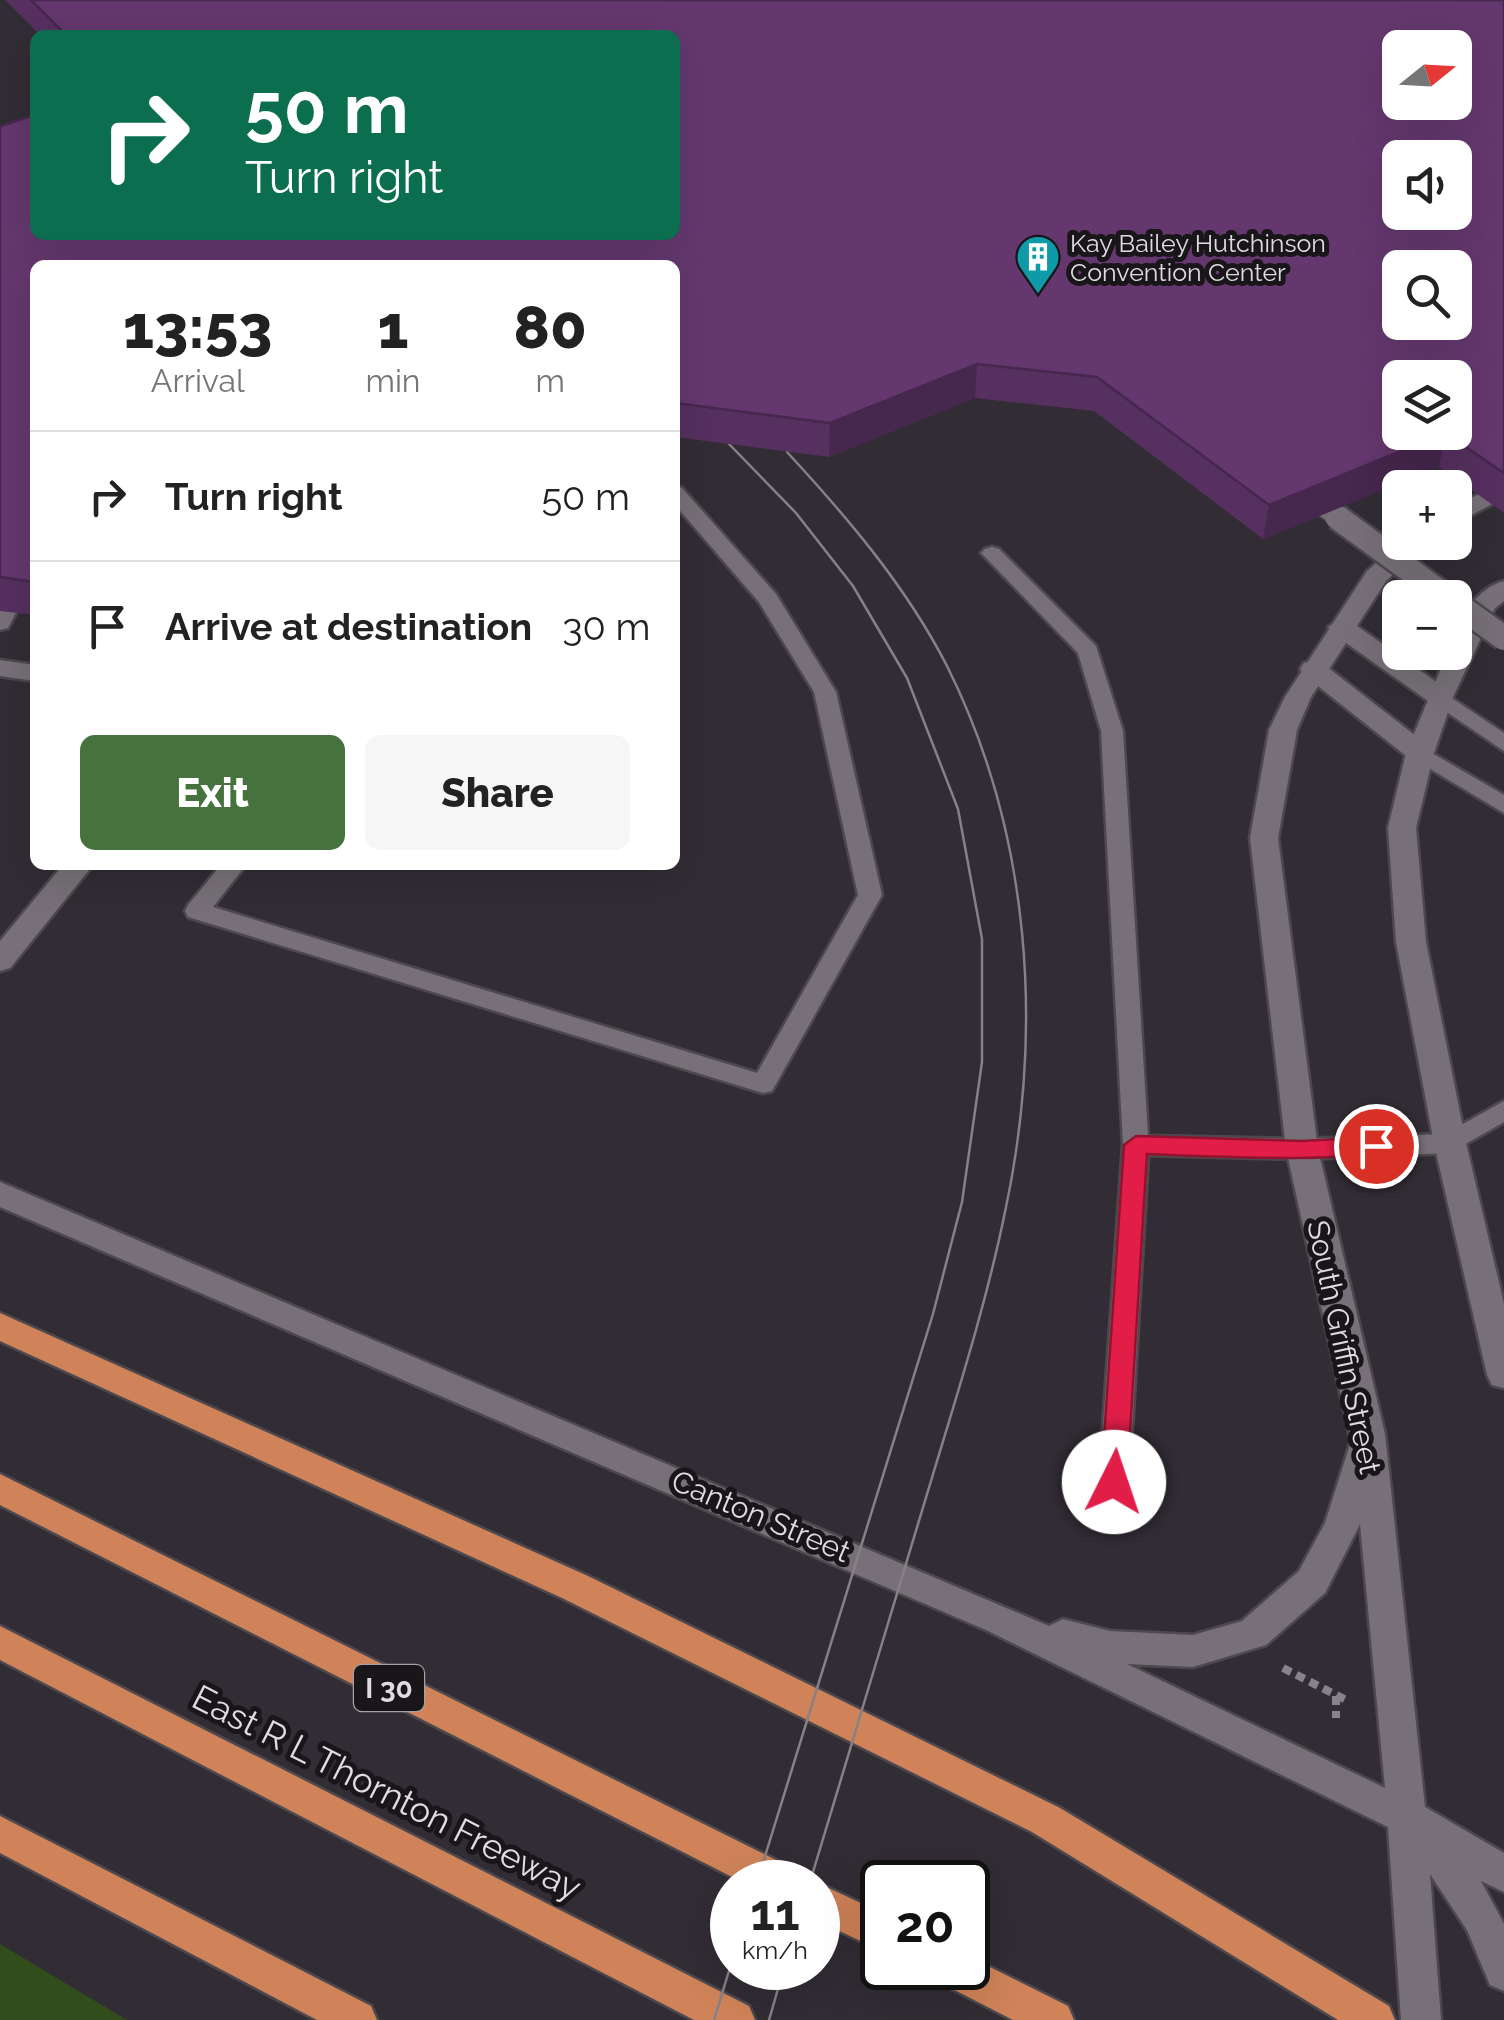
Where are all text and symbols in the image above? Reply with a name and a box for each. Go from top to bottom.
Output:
north arrow [1382,30,1472,120]
map controls [1382,30,1472,670]
text: 50 m [245,67,409,149]
icon: right [80,70,210,200]
button: sound [1382,140,1472,230]
text: Turn right [245,151,443,204]
place label: Kay Bailey Hutchinson Convention Center [1070,228,1326,287]
building icon: Kay Bailey Hutchinson Convention Center [1015,234,1061,295]
button: search [1382,250,1472,340]
text: 13:53 [123,292,272,362]
text: 1 [377,292,409,362]
text: 80 [514,292,587,362]
button: layers [1382,360,1472,450]
text: Arrival [151,362,245,399]
text: min [365,362,421,399]
text: m [536,362,565,399]
icon: right [80,469,135,524]
button: + [1382,470,1472,560]
text: Turn right [165,474,342,519]
text: 50 m [541,474,630,519]
button: − [1382,580,1472,670]
icon: arrive [80,599,135,654]
text: Arrive at destination [165,604,532,649]
text: 30 m [562,604,650,649]
button: Exit [80,735,345,850]
button: Share [365,735,630,850]
pin [1334,1104,1419,1189]
icon: arrive [1349,1119,1404,1174]
street label: South Griffin Street [1300,1217,1388,1477]
position arrow [1062,1430,1166,1534]
street label: Canton Street [667,1463,855,1569]
road number: I 30 [354,1665,424,1711]
street label: East R L Thornton Freeway [186,1676,588,1908]
speed limit sign: 20 [860,1860,990,1990]
text: 11 [750,1883,800,1942]
text: km/h [742,1935,808,1965]

